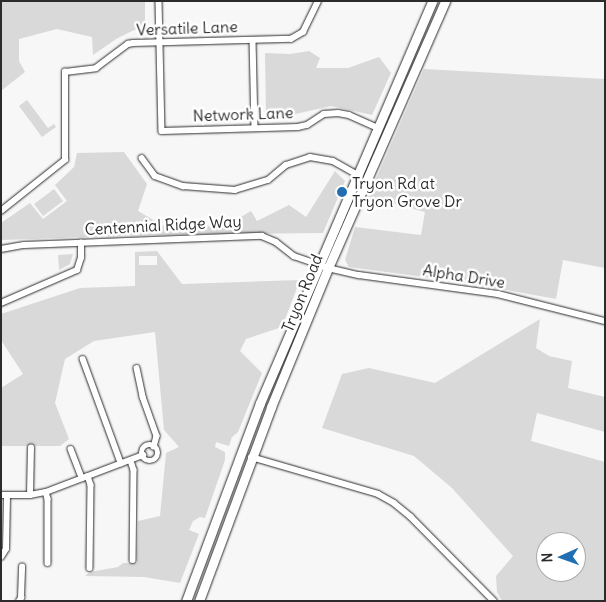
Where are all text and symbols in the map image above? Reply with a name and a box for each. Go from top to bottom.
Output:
street label: Versatile Lane [136,17,238,39]
street label: Network Lane [192,103,294,125]
place label: Tryon Rd at Tryon Grove Dr [352,173,462,211]
marker: Tryon Rd at Tryon Grove Dr [336,186,348,198]
street label: Centennial Ridge Way [84,211,242,239]
street label: Tryon Road [278,251,326,335]
street label: Alpha Drive [422,260,506,292]
north arrow [536,532,586,582]
text: N [538,552,556,563]

